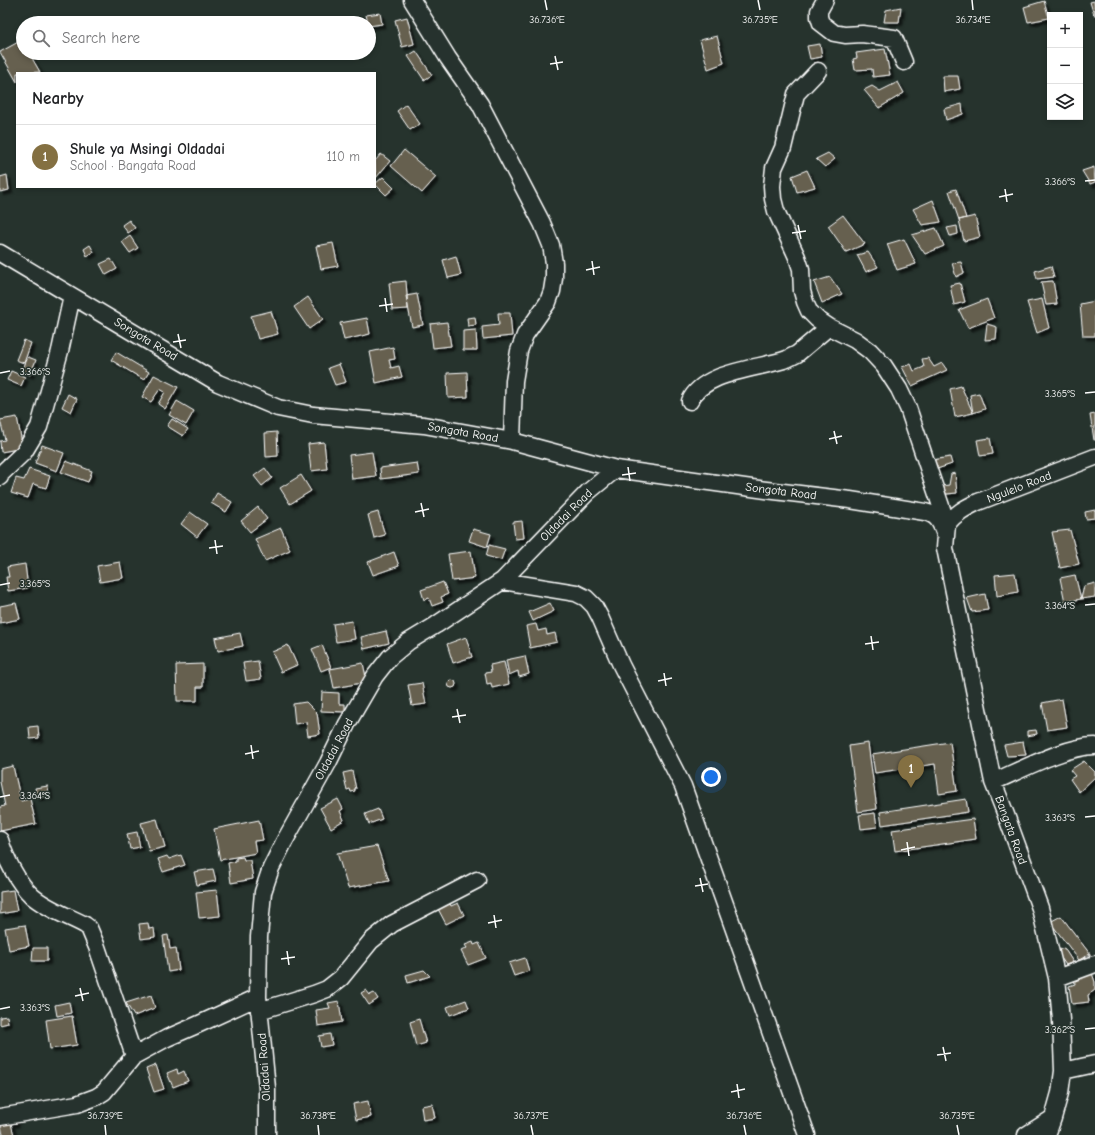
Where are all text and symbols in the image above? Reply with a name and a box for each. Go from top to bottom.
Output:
map controls [1047,12,1083,120]
button: + [1047,12,1083,48]
text: 36.736°E [529,14,565,26]
text: 36.735°E [742,14,778,26]
text: 36.734°E [955,14,991,26]
search box [16,16,376,60]
icon: search [30,27,52,49]
text: Search here [62,29,140,47]
button: − [1047,48,1083,84]
button: layers [1047,84,1083,120]
text: Nearby [32,89,83,108]
text: Shule ya Msingi Oldadai [70,140,225,158]
text: 1 [42,149,48,164]
text: 110 m [327,149,360,164]
text: School · Bangata Road [70,158,196,173]
text: 3.366°S [1045,176,1076,188]
street label: Songota Road [112,315,180,363]
text: 3.366°S [20,366,51,378]
text: 3.365°S [1045,388,1076,400]
street label: Songota Road [427,419,499,445]
street label: Ngulelo Road [985,468,1053,506]
street label: Songota Road [745,480,817,502]
street label: Oldadai Road [537,486,595,544]
text: 3.365°S [20,578,51,590]
text: 3.364°S [1045,600,1075,612]
street label: Oldadai Road [312,716,356,782]
pin: 1 [898,755,924,788]
your location [701,767,721,787]
text: 3.364°S [20,790,50,802]
street label: Bangata Road [992,794,1030,866]
text: 3.363°S [1045,812,1076,824]
text: 3.363°S [20,1002,51,1014]
text: 3.362°S [1045,1024,1076,1036]
street label: Oldadai Road [255,1033,273,1101]
text: 36.739°E [87,1110,123,1122]
text: 36.738°E [300,1110,336,1122]
text: 36.737°E [513,1110,549,1122]
text: 36.736°E [726,1110,762,1122]
text: 36.735°E [939,1110,975,1122]

